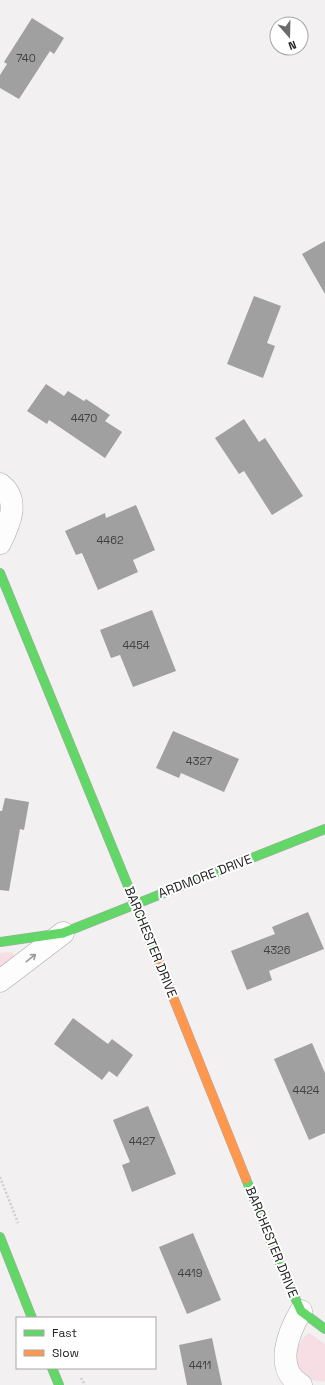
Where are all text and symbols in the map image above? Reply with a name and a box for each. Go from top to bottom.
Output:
north arrow [269,16,309,56]
text: N [287,38,298,53]
house number: 740 [16,51,36,65]
house number: 4470 [71,411,97,425]
house number: 4462 [96,533,124,547]
house number: 4454 [122,638,150,652]
house number: 4327 [186,754,212,768]
street label: ARDMORE DRIVE [156,850,254,902]
street label: BARCHESTER DRIVE [121,884,181,1000]
house number: 4326 [264,943,291,957]
one-way arrow [26,954,37,962]
house number: 4424 [293,1083,320,1097]
house number: 4427 [129,1134,155,1148]
street label: BARCHESTER DRIVE [242,1184,302,1300]
house number: 4419 [178,1266,203,1280]
legend [16,1317,156,1369]
text: Fast [52,1325,77,1341]
text: Slow [52,1345,79,1361]
house number: 4411 [189,1358,211,1372]

